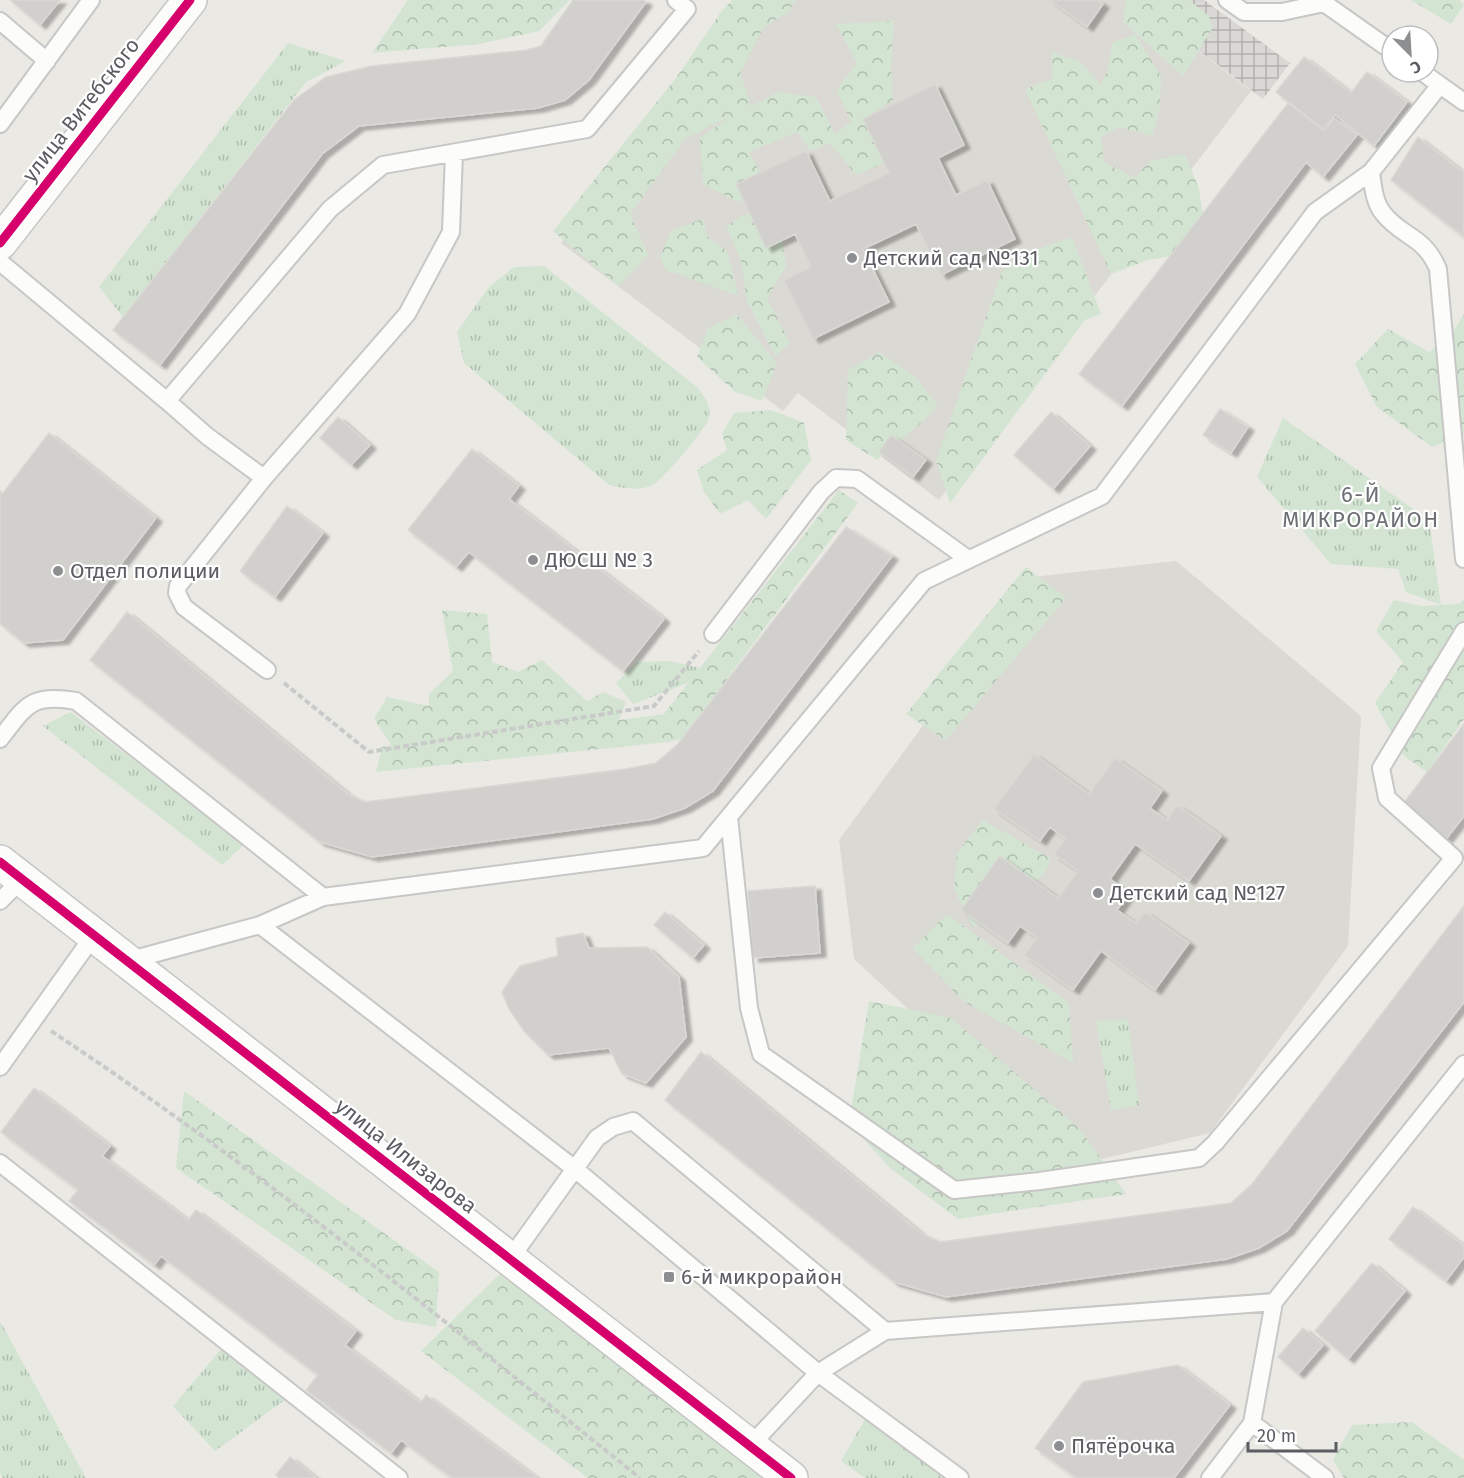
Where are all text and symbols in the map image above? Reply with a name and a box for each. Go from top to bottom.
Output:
north arrow [1380,24,1440,84]
street label: улица Витебского [17,33,145,187]
text: С [1407,57,1424,78]
place label: Детский сад №131 [863,245,1039,271]
marker: Детский сад №131 [845,251,859,265]
district label: 6-Й МИКРОРАЙОН [1282,481,1440,533]
place label: ДЮСШ № 3 [544,547,653,573]
marker: ДЮСШ № 3 [526,553,540,567]
place label: Отдел полиции [70,558,220,584]
marker: Отдел полиции [51,564,65,578]
place label: Детский сад №127 [1109,880,1285,906]
marker: Детский сад №127 [1091,886,1105,900]
street label: улица Илизарова [330,1093,482,1219]
place label: 6-й микрорайон [681,1264,842,1290]
marker: 6-й микрорайон [662,1270,676,1284]
scale bar [1248,1415,1336,1453]
text: 20 m [1257,1425,1296,1447]
place label: Пятёрочка [1071,1433,1175,1459]
marker: Пятёрочка [1052,1439,1066,1453]

